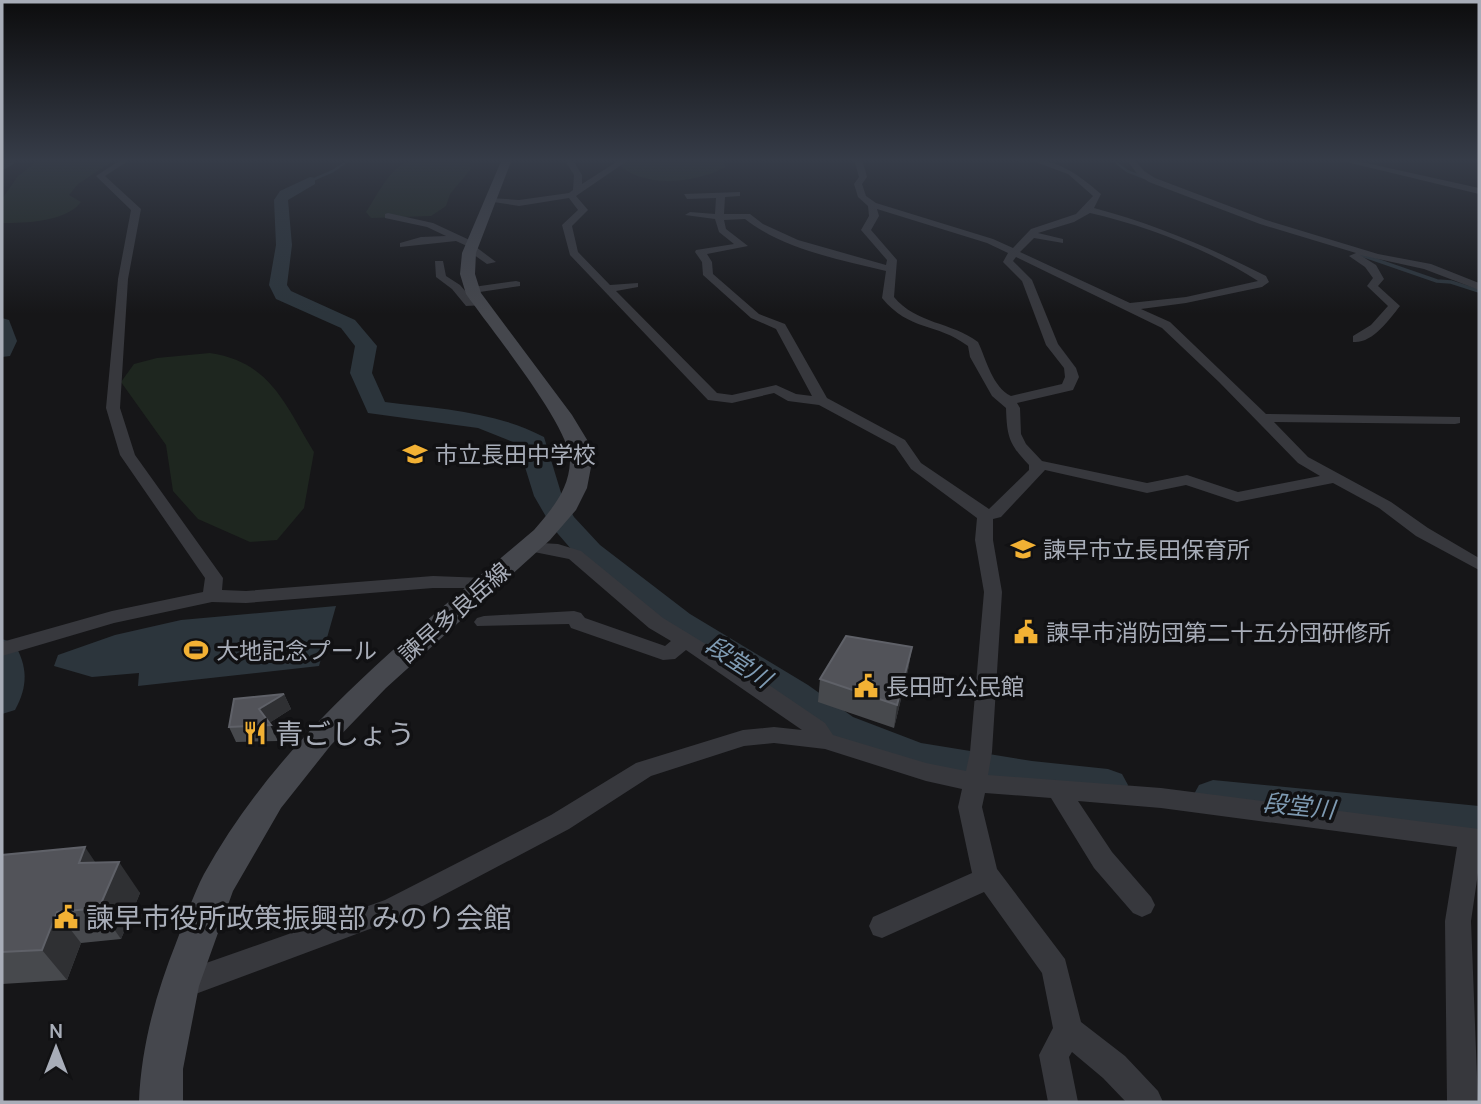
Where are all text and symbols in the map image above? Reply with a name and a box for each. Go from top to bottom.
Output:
place label: 市立長田中学校 [435,438,596,470]
school or university icon: 市立長田中学校 [401,440,429,468]
place label: 諫早市立長田保育所 [1043,533,1250,565]
school or university icon: 諫早市立長田保育所 [1009,535,1037,563]
street label: 諫早多良岳線 [391,555,517,669]
place label: 諫早市消防団第二十五分団研修所 [1046,616,1391,648]
public building icon: 諫早市消防団第二十五分団研修所 [1012,618,1040,646]
water label: 段堂川 [700,628,781,696]
place label: 大地記念プール [216,634,377,666]
sports icon: 大地記念プール [182,636,210,664]
place label: 長田町公民館 [886,670,1024,702]
public building icon: 長田町公民館 [852,672,880,700]
place label: 青ごしょう [275,714,415,752]
restaurant icon: 青ごしょう [241,719,269,747]
water label: 段堂川 [1261,785,1340,825]
place label: 諫早市役所政策振興部 みのり会館 [86,898,512,936]
public building icon: 諫早市役所政策振興部 みのり会館 [52,903,80,931]
north arrow [21,1013,91,1083]
text: N [49,1018,63,1044]

